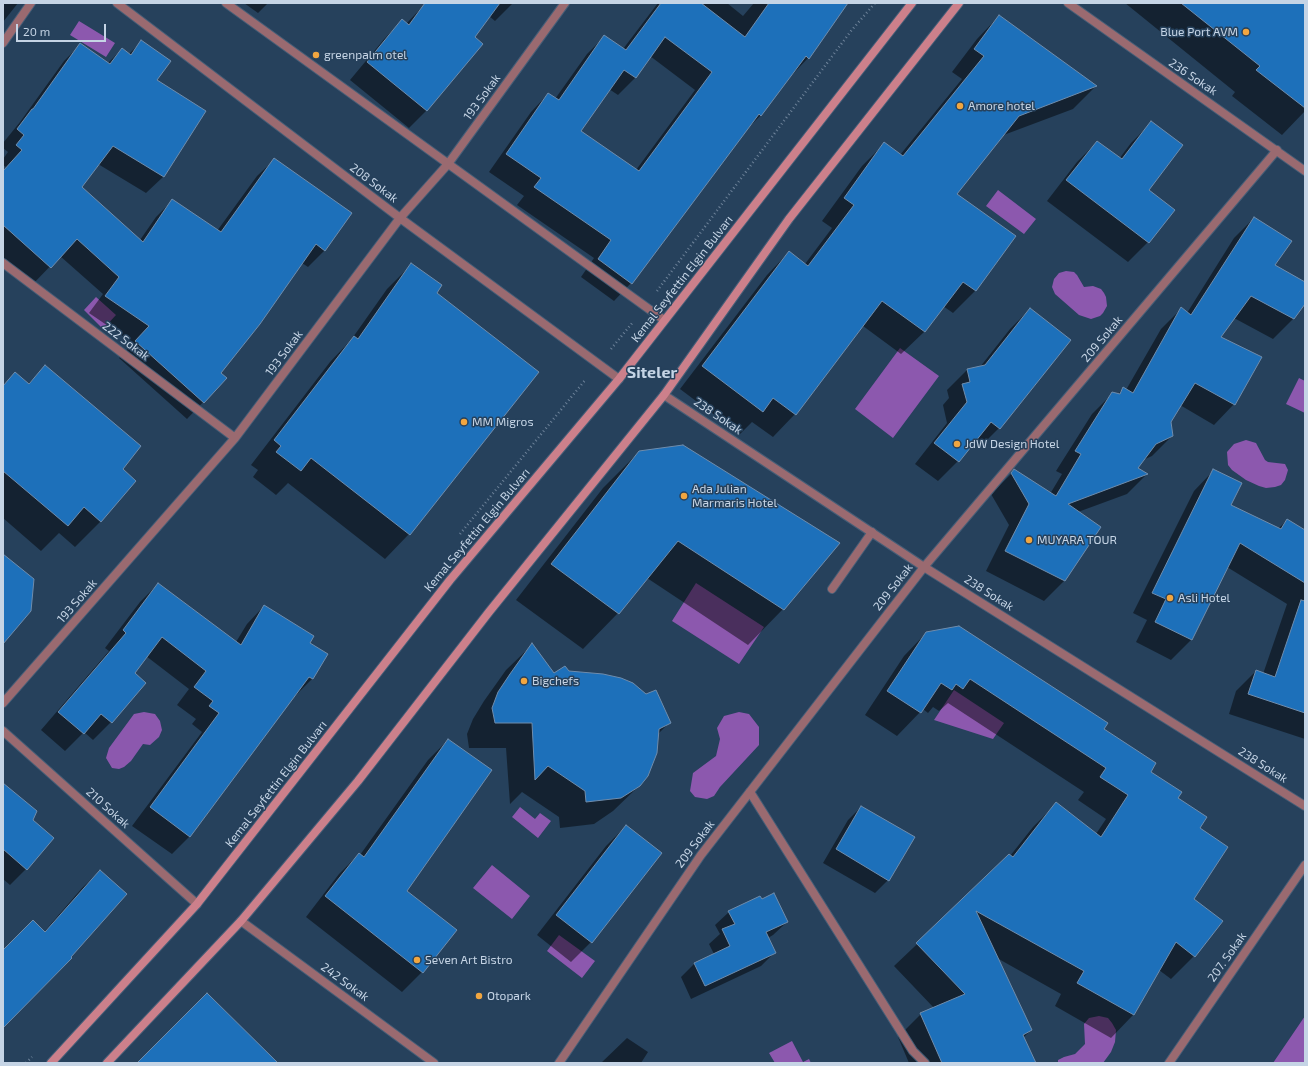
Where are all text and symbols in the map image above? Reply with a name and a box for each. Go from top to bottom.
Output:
scale bar [18,16,108,42]
text: 20 m [23,24,50,38]
place label: Blue Port AVM [1160,25,1238,39]
marker: Blue Port AVM [1241,27,1251,37]
place label: greenpalm otel [324,48,407,62]
marker: greenpalm otel [311,50,321,60]
street label: 236 Sokak [1166,56,1220,98]
street label: 193 Sokak [460,71,504,123]
place label: Amore hotel [968,99,1035,113]
marker: Amore hotel [955,101,965,111]
street label: 208 Sokak [347,160,401,206]
street label: Kemal Seyfettin Elgin Bulvarı [628,213,736,345]
street label: 209 Sokak [1079,313,1125,365]
street label: 222 Sokak [100,319,152,363]
street label: 193 Sokak [262,327,306,379]
district label: Siteler [627,363,677,383]
street label: 238 Sokak [691,394,745,438]
place label: MM Migros [472,415,533,429]
marker: MM Migros [459,417,469,427]
place label: JdW Design Hotel [965,437,1059,451]
marker: JdW Design Hotel [952,439,962,449]
street label: Kemal Seyfettin Elgin Bulvarı [421,465,533,595]
place label: Ada Julian Marmaris Hotel [692,482,777,510]
marker: Ada Julian Marmaris Hotel [679,491,689,501]
place label: MUYARA TOUR [1037,533,1117,547]
marker: MUYARA TOUR [1024,535,1034,545]
street label: 209 Sokak [870,561,916,613]
street label: 238 Sokak [962,572,1016,614]
street label: 193 Sokak [54,576,100,626]
place label: Asli Hotel [1178,591,1230,605]
marker: Asli Hotel [1165,593,1175,603]
place label: Bigchefs [532,674,579,688]
marker: Bigchefs [519,676,529,686]
street label: Kemal Seyfettin Elgin Bulvarı [222,718,330,850]
street label: 238 Sokak [1236,744,1290,786]
street label: 210 Sokak [83,785,133,831]
street label: 209 Sokak [672,817,718,871]
street label: 207. Sokak [1205,929,1249,985]
place label: Seven Art Bistro [425,953,513,967]
marker: Seven Art Bistro [412,955,422,965]
street label: 242 Sokak [318,960,372,1004]
place label: Otopark [487,989,531,1003]
marker: Otopark [474,991,484,1001]

